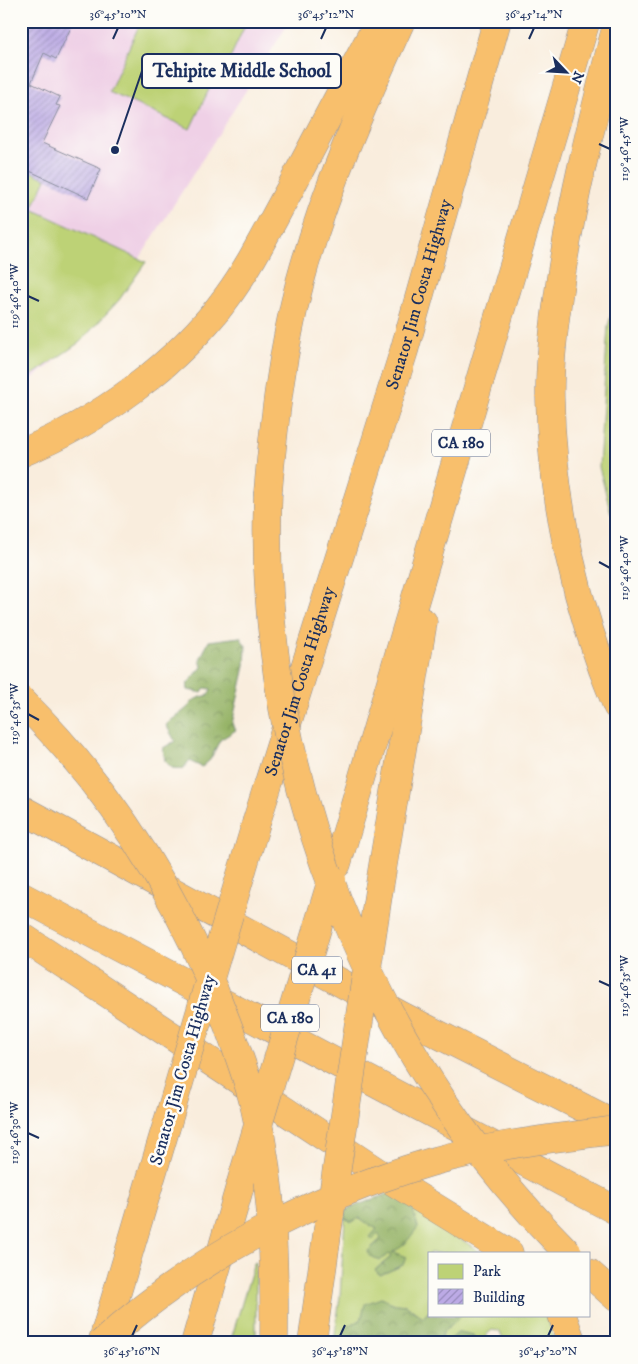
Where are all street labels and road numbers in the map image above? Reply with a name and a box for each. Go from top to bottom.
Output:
street label: Senator Jim Costa Highway [381,196,457,393]
road number: CA 180 [432,429,490,456]
street label: Senator Jim Costa Highway [260,584,341,779]
road number: CA 41 [292,956,342,984]
street label: Senator Jim Costa Highway [145,972,221,1168]
road number: CA 180 [261,1004,319,1032]

